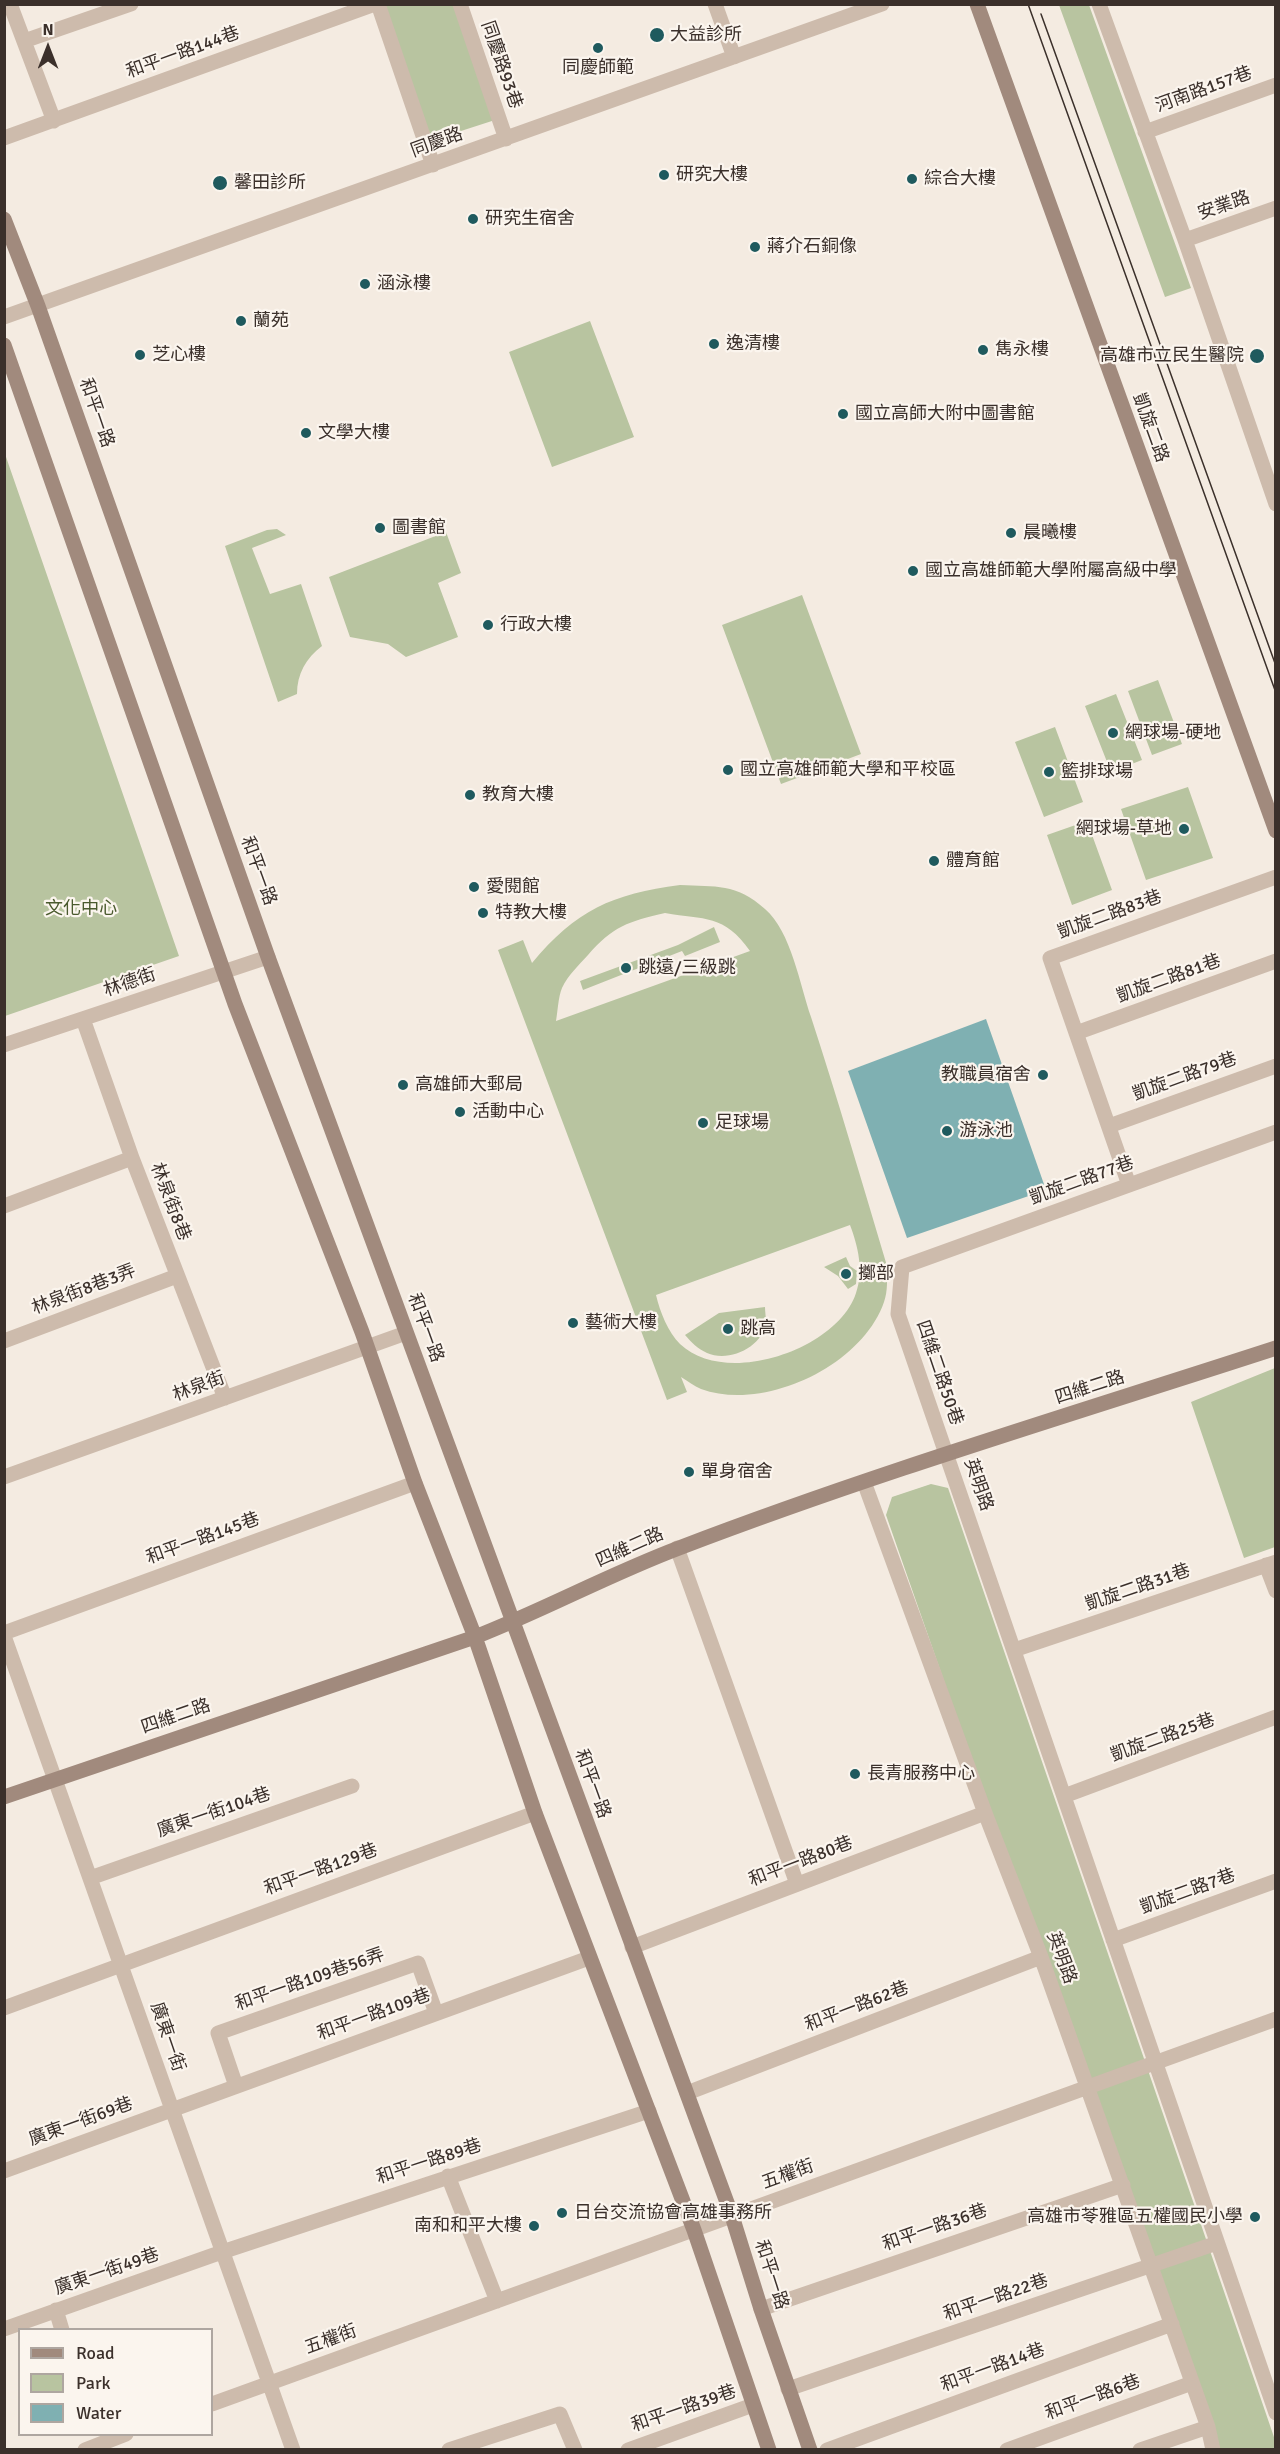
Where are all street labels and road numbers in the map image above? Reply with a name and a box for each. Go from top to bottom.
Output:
street label: 同慶路93巷 [476,18,526,112]
street label: 和平一路144巷 [123,22,243,84]
street label: 河南路157巷 [1153,63,1255,117]
street label: 同慶路 [408,124,466,162]
street label: 安業路 [1195,187,1253,225]
street label: 和平一路 [74,375,118,451]
street label: 凱旋二路 [1128,390,1172,466]
street label: 和平一路 [236,833,280,909]
street label: 凱旋二路83巷 [1055,886,1165,944]
street label: 凱旋二路81巷 [1114,950,1224,1008]
street label: 林德街 [101,964,159,1002]
street label: 凱旋二路79巷 [1130,1048,1240,1106]
street label: 凱旋二路77巷 [1027,1152,1137,1210]
street label: 林泉街8巷 [145,1160,195,1244]
street label: 林泉街8巷3弄 [29,1260,139,1320]
street label: 和平一路 [403,1290,447,1366]
street label: 四維二路50巷 [911,1318,967,1428]
street label: 四維二路 [1052,1367,1128,1409]
street label: 林泉街 [170,1368,228,1406]
street label: 英明路 [959,1456,997,1514]
street label: 和平一路145巷 [143,1508,263,1570]
street label: 四維二路 [593,1523,667,1573]
street label: 凱旋二路31巷 [1083,1560,1193,1616]
street label: 四維二路 [138,1695,214,1739]
street label: 凱旋二路25巷 [1108,1709,1218,1767]
street label: 和平一路 [570,1746,614,1822]
street label: 廣東一街104巷 [154,1783,274,1843]
street label: 和平一路80巷 [746,1832,856,1892]
street label: 和平一路129巷 [261,1839,381,1901]
street label: 凱旋二路7巷 [1137,1865,1239,1919]
street label: 英明路 [1042,1929,1080,1987]
street label: 和平一路109巷56弄 [232,1944,388,2016]
street label: 和平一路62巷 [802,1977,912,2037]
street label: 和平一路109巷 [314,1984,434,2046]
street label: 廣東一街 [145,1999,189,2075]
street label: 廣東一街69巷 [26,2093,136,2151]
street label: 和平一路89巷 [374,2135,484,2189]
street label: 五權街 [759,2156,817,2194]
street label: 和平一路36巷 [880,2200,990,2256]
street label: 和平一路 [750,2237,792,2313]
street label: 廣東一街49巷 [52,2244,162,2300]
street label: 和平一路22巷 [941,2270,1051,2326]
street label: 五權街 [302,2321,360,2359]
street label: 和平一路14巷 [938,2339,1048,2397]
street label: 和平一路6巷 [1042,2371,1144,2425]
street label: 和平一路39巷 [629,2381,739,2437]

